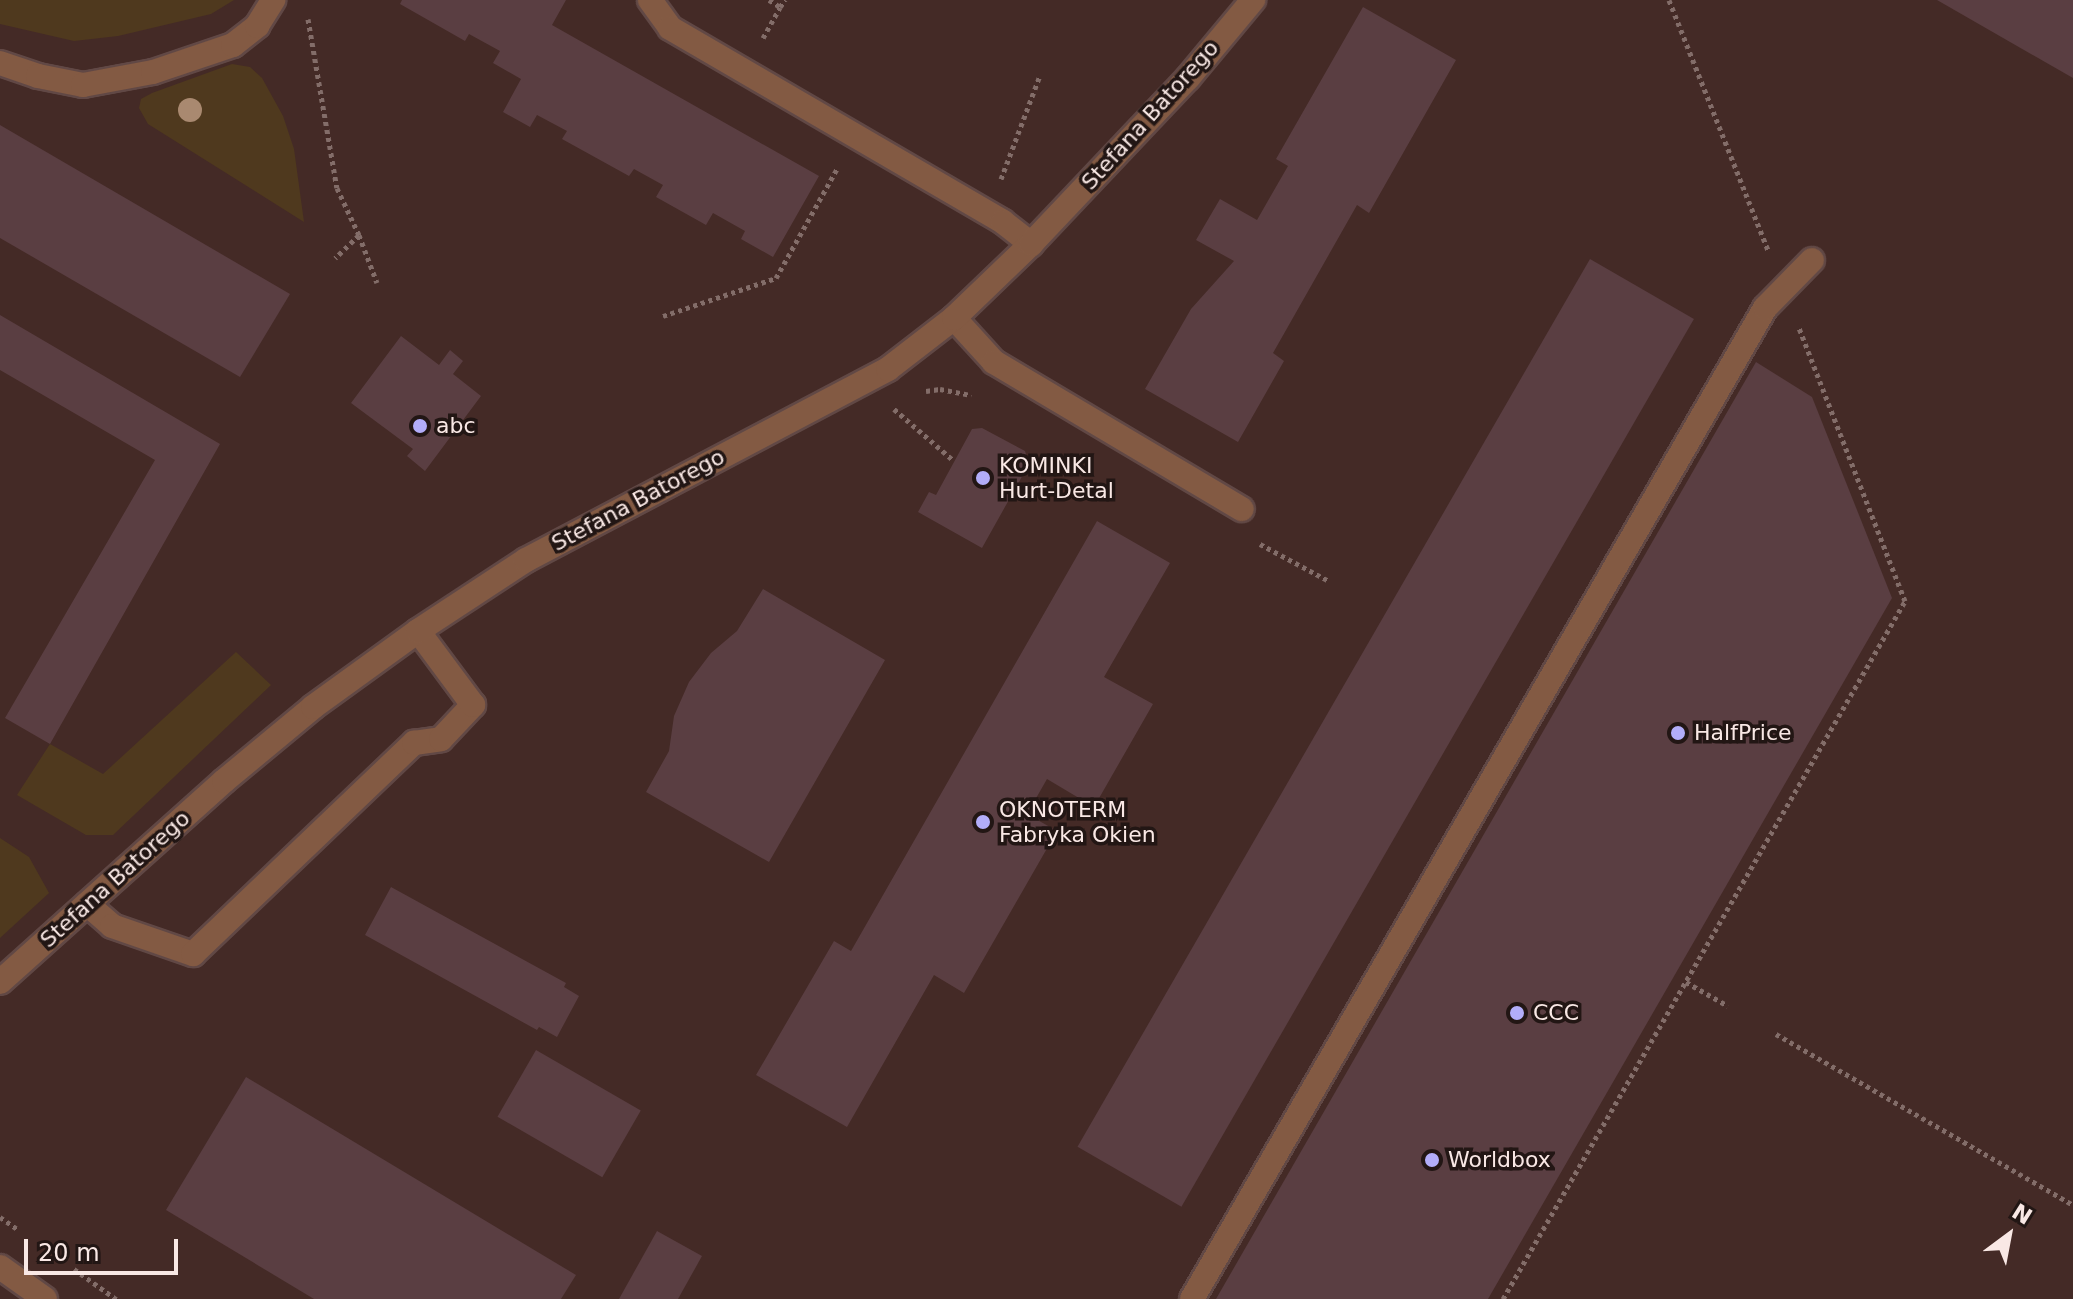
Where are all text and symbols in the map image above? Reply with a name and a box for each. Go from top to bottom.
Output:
street label: Stefana Batorego [1076,35,1224,195]
place label: abc [436,413,476,439]
marker: abc [411,417,429,435]
street label: Stefana Batorego [547,443,729,557]
place label: KOMINKI Hurt-Detal [999,452,1114,504]
marker: KOMINKI Hurt-Detal [974,469,992,487]
place label: HalfPrice [1694,720,1792,746]
marker: HalfPrice [1669,724,1687,742]
place label: OKNOTERM Fabryka Okien [999,796,1156,848]
street label: Stefana Batorego [35,805,195,953]
marker: OKNOTERM Fabryka Okien [974,813,992,831]
place label: CCC [1533,1000,1579,1026]
marker: CCC [1508,1004,1526,1022]
place label: Worldbox [1448,1147,1551,1173]
marker: Worldbox [1423,1151,1441,1169]
north arrow [1969,1195,2049,1275]
text: N [2008,1199,2036,1230]
scale bar [28,1223,182,1273]
text: 20 m [38,1239,100,1267]

